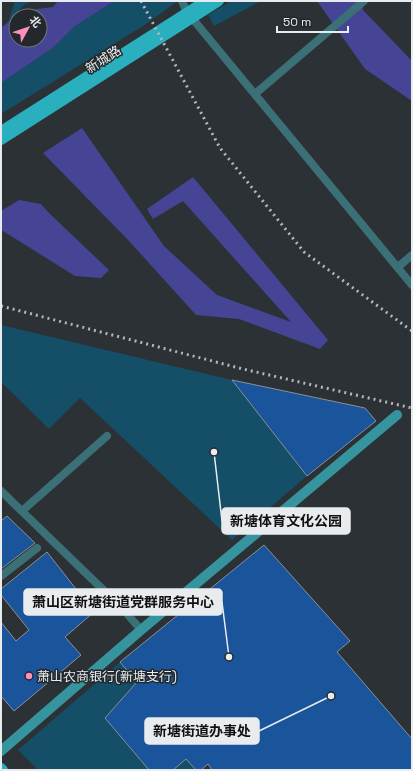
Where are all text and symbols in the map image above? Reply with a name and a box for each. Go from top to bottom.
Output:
north arrow [8,8,48,48]
scale bar [277,8,348,34]
text: 北 [27,13,45,30]
text: 50 m [283,14,311,30]
street label: 新城路 [82,42,124,77]
callout: 新塘体育文化公园 [222,508,350,534]
text: 新塘体育文化公园 [230,512,342,530]
callout: 萧山区新塘街道党群服务中心 [24,589,222,615]
text: 萧山区新塘街道党群服务中心 [32,593,214,611]
place label: 萧山农商银行(新塘支行) [37,668,177,685]
marker: 萧山农商银行(新塘支行) [24,671,34,681]
callout: 新塘街道办事处 [145,718,259,744]
text: 新塘街道办事处 [153,722,251,740]

